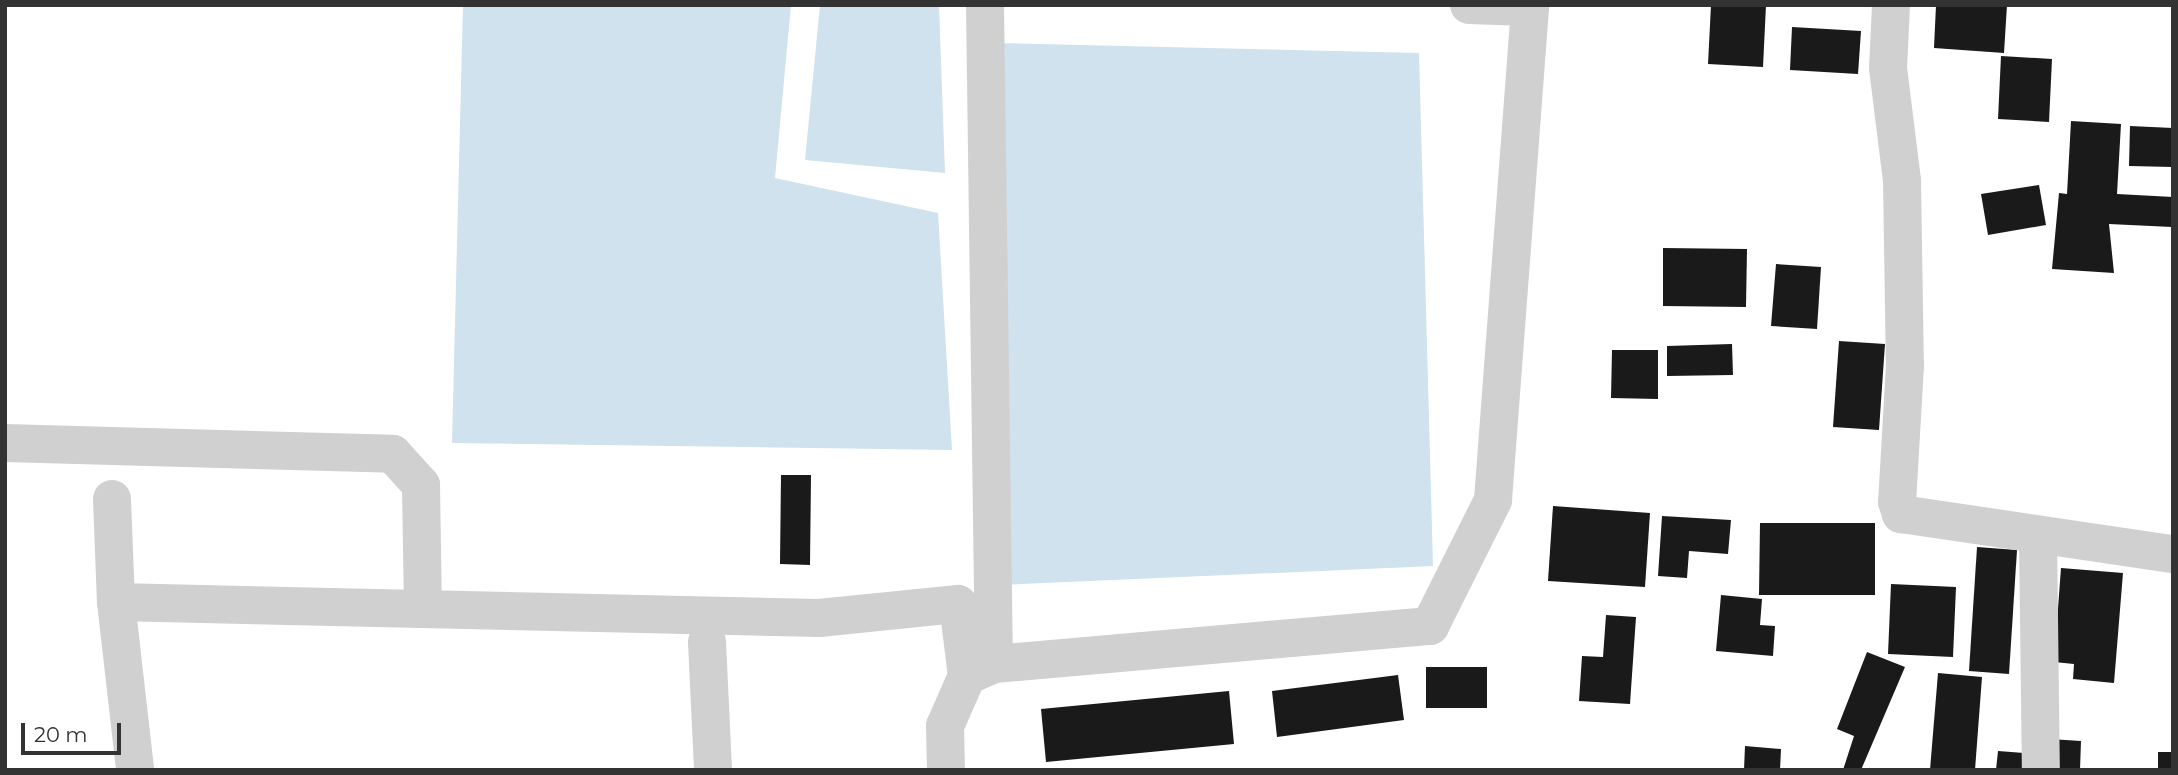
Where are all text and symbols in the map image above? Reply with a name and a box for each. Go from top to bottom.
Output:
scale bar [24,708,124,752]
text: 20 m [34,722,88,747]

